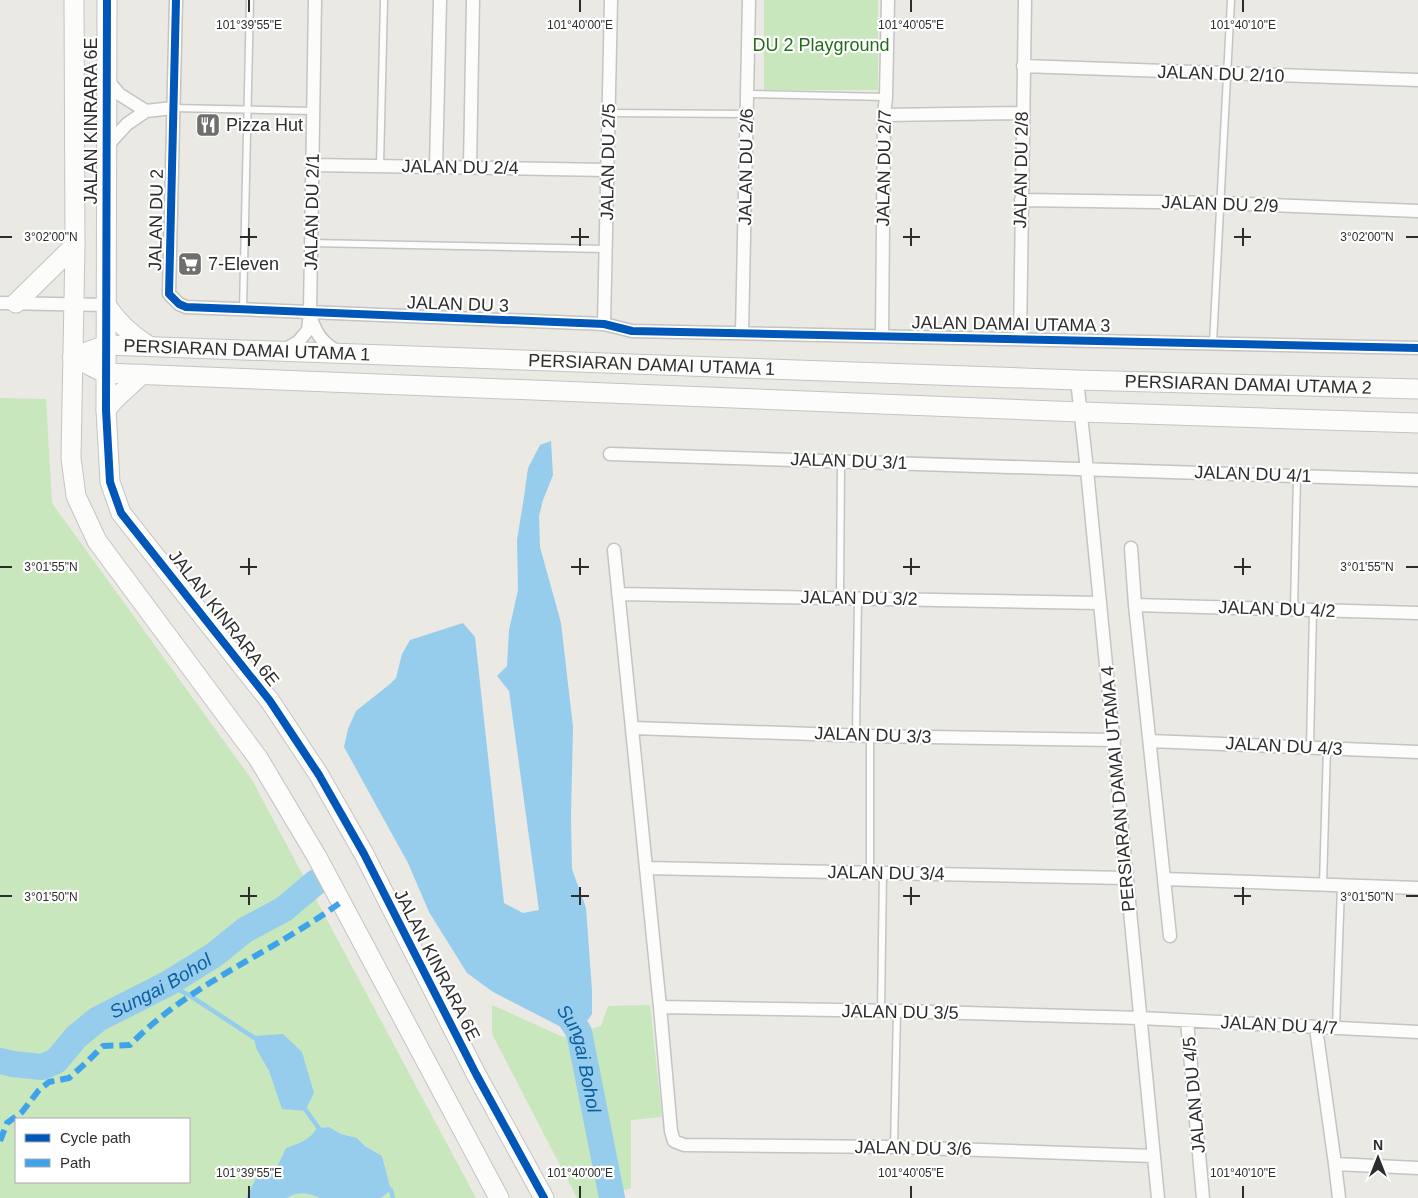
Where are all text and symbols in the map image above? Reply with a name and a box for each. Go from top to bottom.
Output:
text: 101°39'55"E [216,18,282,32]
text: 101°40'00"E [547,18,613,32]
text: 101°40'05"E [878,18,944,32]
text: 101°40'10"E [1210,18,1276,32]
park label: DU 2 Playground [752,35,890,55]
street label: JALAN KINRARA 6E [81,37,101,205]
street label: JALAN DU 2/10 [1157,62,1285,86]
street label: JALAN DU 2/5 [597,103,619,221]
street label: JALAN DU 2/6 [735,108,757,226]
street label: JALAN DU 2/7 [873,109,895,227]
street label: JALAN DU 2/8 [1010,111,1032,229]
restaurant icon: Pizza Hut [195,112,221,138]
place label: Pizza Hut [226,115,303,135]
street label: JALAN DU 2/1 [301,153,323,271]
street label: JALAN DU 2/4 [401,156,519,178]
street label: JALAN DU 2 [145,169,167,271]
street label: JALAN DU 2/9 [1161,192,1279,216]
text: 3°02'00"N [24,230,78,244]
text: 3°02'00"N [1340,230,1394,244]
supermarket icon: 7-Eleven [177,251,203,277]
place label: 7-Eleven [208,254,279,274]
street label: JALAN DU 3 [407,292,509,316]
street label: JALAN DAMAI UTAMA 3 [911,312,1111,336]
street label: PERSIARAN DAMAI UTAMA 1 [123,336,371,365]
street label: PERSIARAN DAMAI UTAMA 1 [528,350,775,379]
street label: PERSIARAN DAMAI UTAMA 2 [1125,371,1372,398]
street label: JALAN DU 3/1 [790,449,908,473]
street label: JALAN DU 4/1 [1194,462,1312,486]
street label: JALAN KINRARA 6E [165,546,283,690]
text: 3°01'55"N [24,560,78,574]
text: 3°01'55"N [1340,560,1394,574]
street label: JALAN DU 3/2 [800,587,918,609]
street label: JALAN DU 4/2 [1218,597,1336,621]
street label: PERSIARAN DAMAI UTAMA 4 [1097,665,1139,913]
street label: JALAN DU 3/3 [814,723,932,747]
street label: JALAN DU 4/3 [1225,733,1343,759]
street label: JALAN DU 3/4 [827,862,945,884]
street label: JALAN KINRARA 6E [390,886,484,1044]
text: 3°01'50"N [24,890,78,904]
text: 3°01'50"N [1340,890,1394,904]
water label: Sungai Bohol [106,949,216,1022]
water label: Sungai Bohol [553,1000,605,1115]
street label: JALAN DU 3/5 [841,1001,959,1023]
street label: JALAN DU 4/7 [1220,1012,1338,1038]
street label: JALAN DU 4/5 [1179,1036,1209,1154]
legend [15,1118,190,1183]
text: Cycle path [60,1129,131,1146]
north arrow [1353,1133,1403,1183]
street label: JALAN DU 3/6 [854,1137,972,1159]
text: N [1373,1137,1383,1153]
text: Path [60,1154,91,1171]
text: 101°39'55"E [216,1166,282,1180]
text: 101°40'00"E [547,1166,613,1180]
text: 101°40'05"E [878,1166,944,1180]
text: 101°40'10"E [1210,1166,1276,1180]

